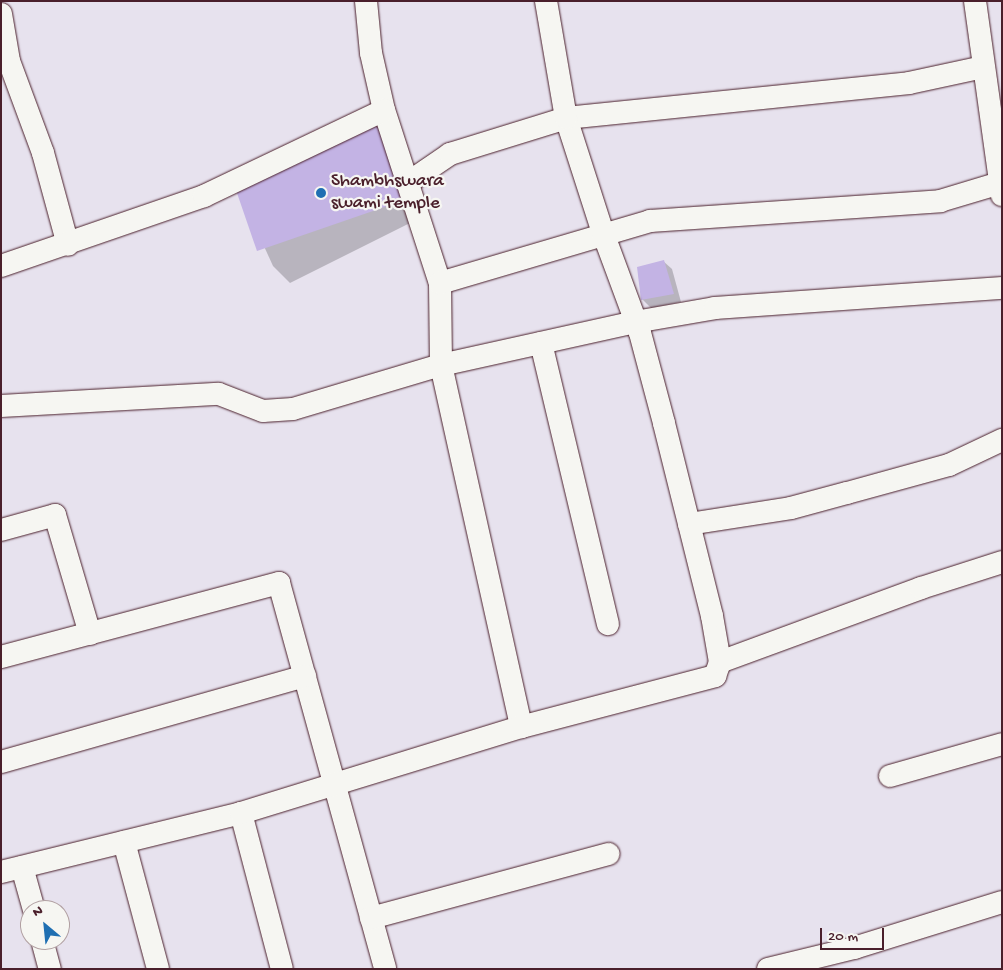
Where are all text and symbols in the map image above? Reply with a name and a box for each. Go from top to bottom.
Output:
place label: Shambhswara swami temple [331,171,444,215]
marker: Shambhswara swami temple [315,187,327,199]
north arrow [20,900,70,950]
text: N [30,903,46,922]
scale bar [823,918,887,950]
text: 20 m [828,928,858,946]

